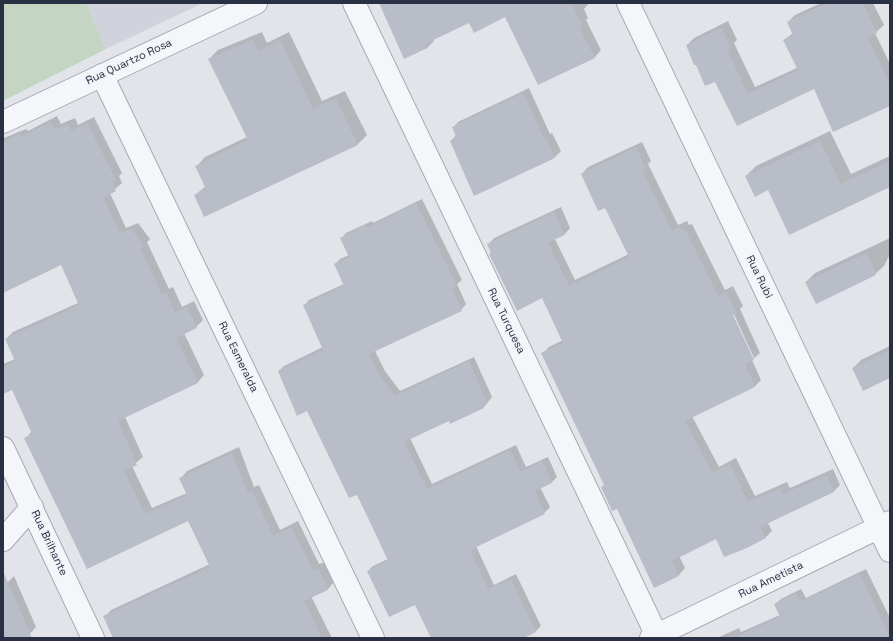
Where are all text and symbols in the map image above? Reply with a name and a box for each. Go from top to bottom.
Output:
street label: Rua Quartzo Rosa [84,36,174,88]
street label: Rua Rubi [743,253,775,301]
street label: Rua Turquesa [484,286,528,356]
street label: Rua Esmeralda [215,319,261,395]
street label: Rua Brilhante [28,508,70,578]
street label: Rua Ametista [737,559,805,601]

